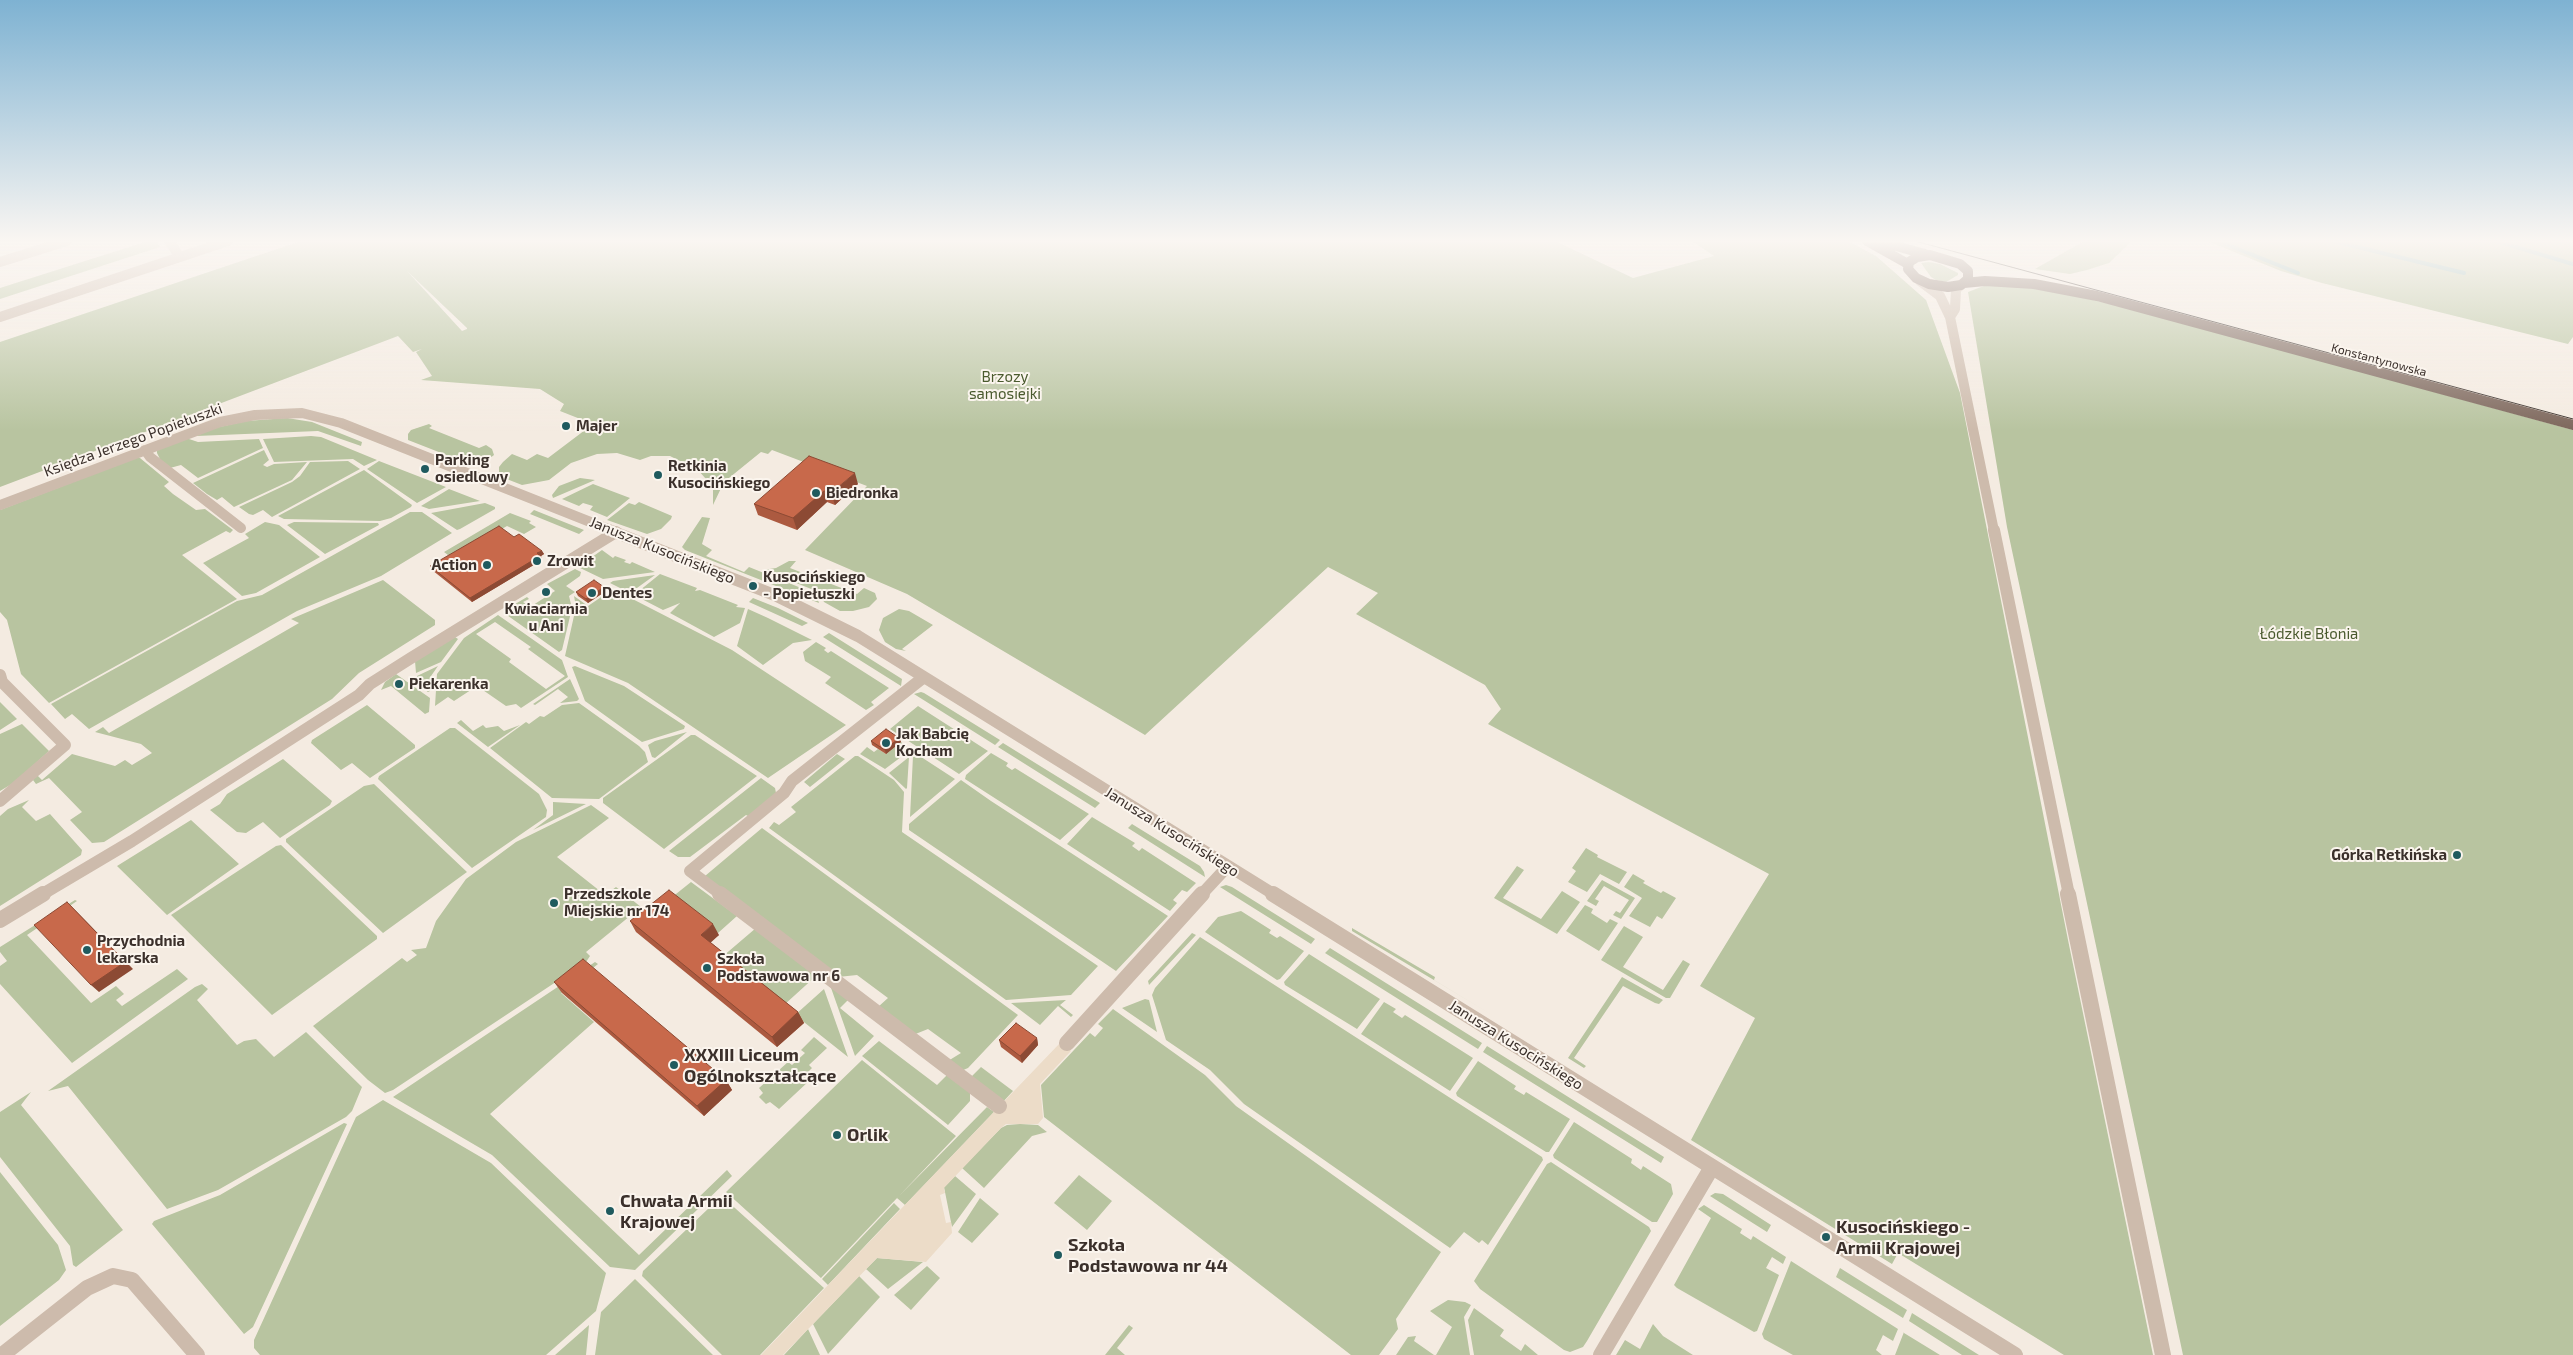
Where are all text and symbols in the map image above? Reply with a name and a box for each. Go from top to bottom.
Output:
street label: Konstantynowska [2330,340,2428,380]
park label: Brzozy samosiejki [969,368,1041,403]
street label: Księdza Jerzego Popiełuszki [41,399,225,481]
place label: Majer [576,417,617,435]
marker: Majer [560,420,572,432]
place label: Parking osiedlowy [435,451,508,486]
place label: Retkinia Kusocińskiego [668,457,770,492]
marker: Parking osiedlowy [419,463,431,475]
marker: Retkinia Kusocińskiego [652,469,664,481]
place label: Biedronka [826,484,898,502]
marker: Biedronka [810,487,822,499]
street label: Janusza Kusocińskiego [587,513,737,587]
place label: Zrowit [547,552,594,570]
marker: Zrowit [531,555,543,567]
place label: Action [431,556,477,574]
marker: Action [481,559,493,571]
place label: Kusocińskiego - Popiełuszki [763,568,865,603]
marker: Kusocińskiego - Popiełuszki [747,580,759,592]
place label: Dentes [602,584,652,602]
marker: Kwiaciarnia u Ani [540,586,552,598]
marker: Dentes [586,587,598,599]
place label: Kwiaciarnia u Ani [504,600,588,635]
park label: Łódzkie Błonia [2260,625,2358,643]
place label: Piekarenka [409,675,488,693]
marker: Piekarenka [393,678,405,690]
place label: Jak Babcię Kocham [896,725,969,760]
marker: Jak Babcię Kocham [880,737,892,749]
street label: Janusza Kusocińskiego [1102,783,1242,881]
place label: Górka Retkińska [2331,846,2447,864]
marker: Górka Retkińska [2451,849,2463,861]
place label: Przedszkole Miejskie nr 174 [564,885,669,920]
marker: Przedszkole Miejskie nr 174 [548,897,560,909]
place label: Przychodnia lekarska [97,932,185,967]
marker: Przychodnia lekarska [81,944,93,956]
place label: Szkoła Podstawowa nr 6 [717,950,840,985]
marker: Szkoła Podstawowa nr 6 [701,962,713,974]
street label: Janusza Kusocińskiego [1446,996,1586,1094]
place label: XXXIII Liceum Ogólnokształcące [684,1044,837,1086]
marker: XXXIII Liceum Ogólnokształcące [668,1059,680,1071]
place label: Orlik [847,1124,888,1146]
marker: Orlik [831,1129,843,1141]
place label: Chwała Armii Krajowej [620,1190,733,1232]
marker: Chwała Armii Krajowej [604,1205,616,1217]
place label: Kusocińskiego - Armii Krajowej [1836,1216,1970,1258]
marker: Kusocińskiego - Armii Krajowej [1820,1231,1832,1243]
place label: Szkoła Podstawowa nr 44 [1068,1234,1228,1276]
marker: Szkoła Podstawowa nr 44 [1052,1249,1064,1261]

